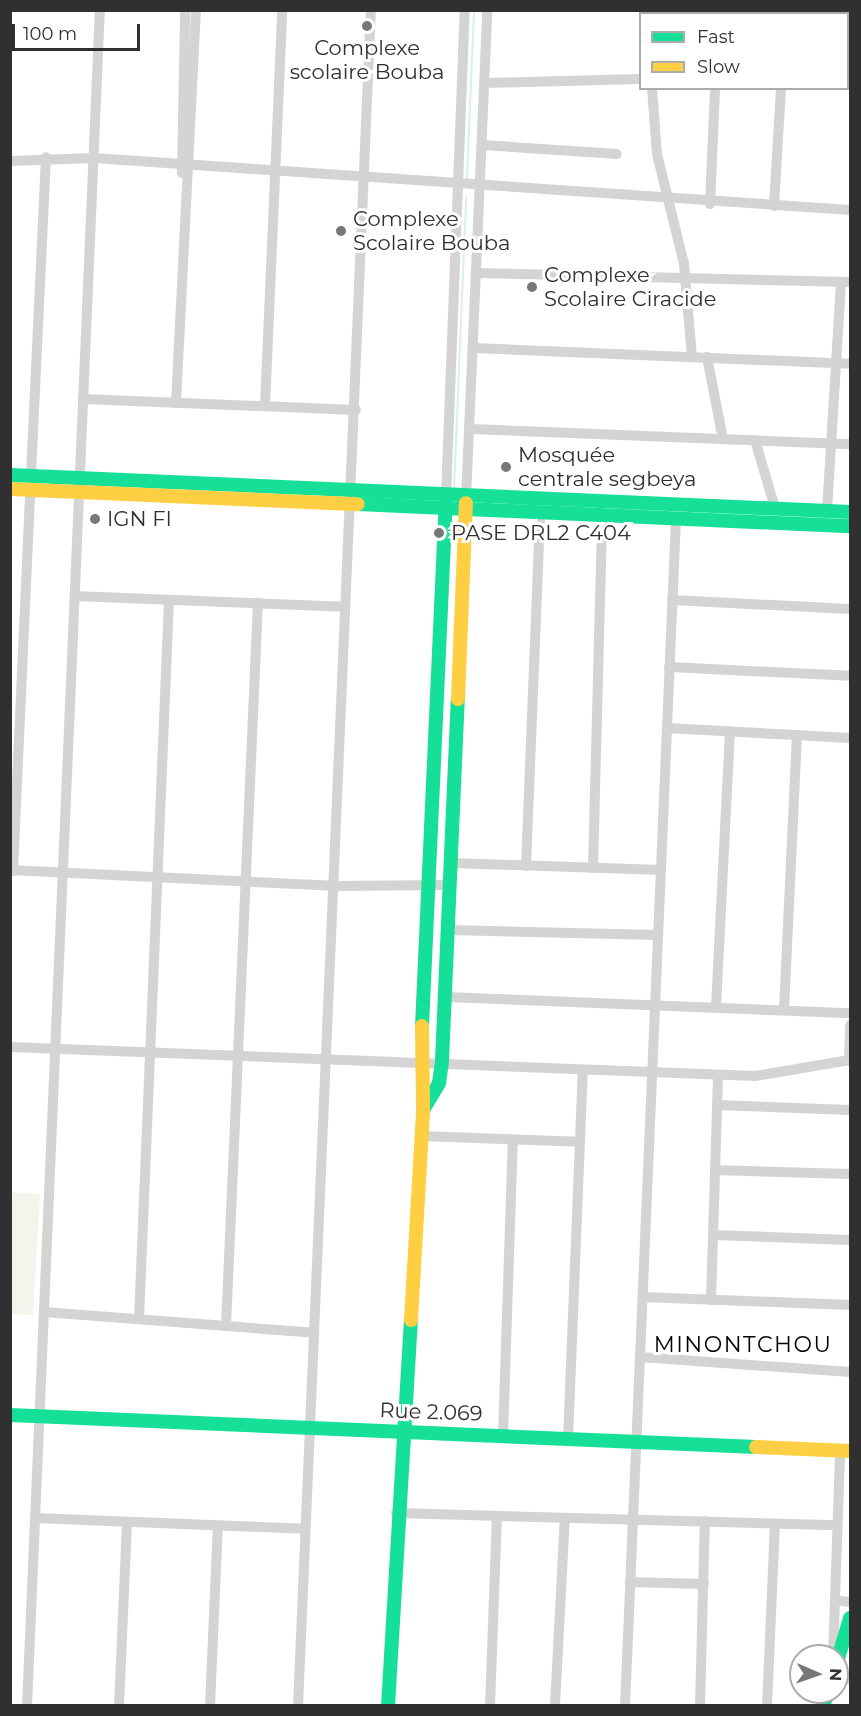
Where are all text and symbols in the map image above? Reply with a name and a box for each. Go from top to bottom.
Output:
scale bar [15,12,142,50]
legend [639,12,849,90]
marker: Complexe scolaire Bouba [360,19,374,33]
text: 100 m [23,23,77,45]
text: Fast [697,26,735,48]
place label: Complexe scolaire Bouba [290,35,444,85]
text: Slow [697,56,740,78]
place label: Complexe Scolaire Bouba [353,206,510,256]
marker: Complexe Scolaire Bouba [334,224,348,238]
place label: Complexe Scolaire Ciracide [544,262,716,312]
marker: Complexe Scolaire Ciracide [525,280,539,294]
place label: Mosquée centrale segbeya [518,442,696,492]
marker: Mosquée centrale segbeya [499,460,513,474]
place label: IGN FI [107,506,172,532]
marker: IGN FI [88,512,102,526]
place label: PASE DRL2 C404 [451,520,631,546]
marker: PASE DRL2 C404 [432,526,446,540]
district label: MINONTCHOU [654,1332,832,1358]
street label: Rue 2.069 [379,1398,483,1426]
north arrow [789,1644,849,1704]
text: N [826,1668,845,1681]

